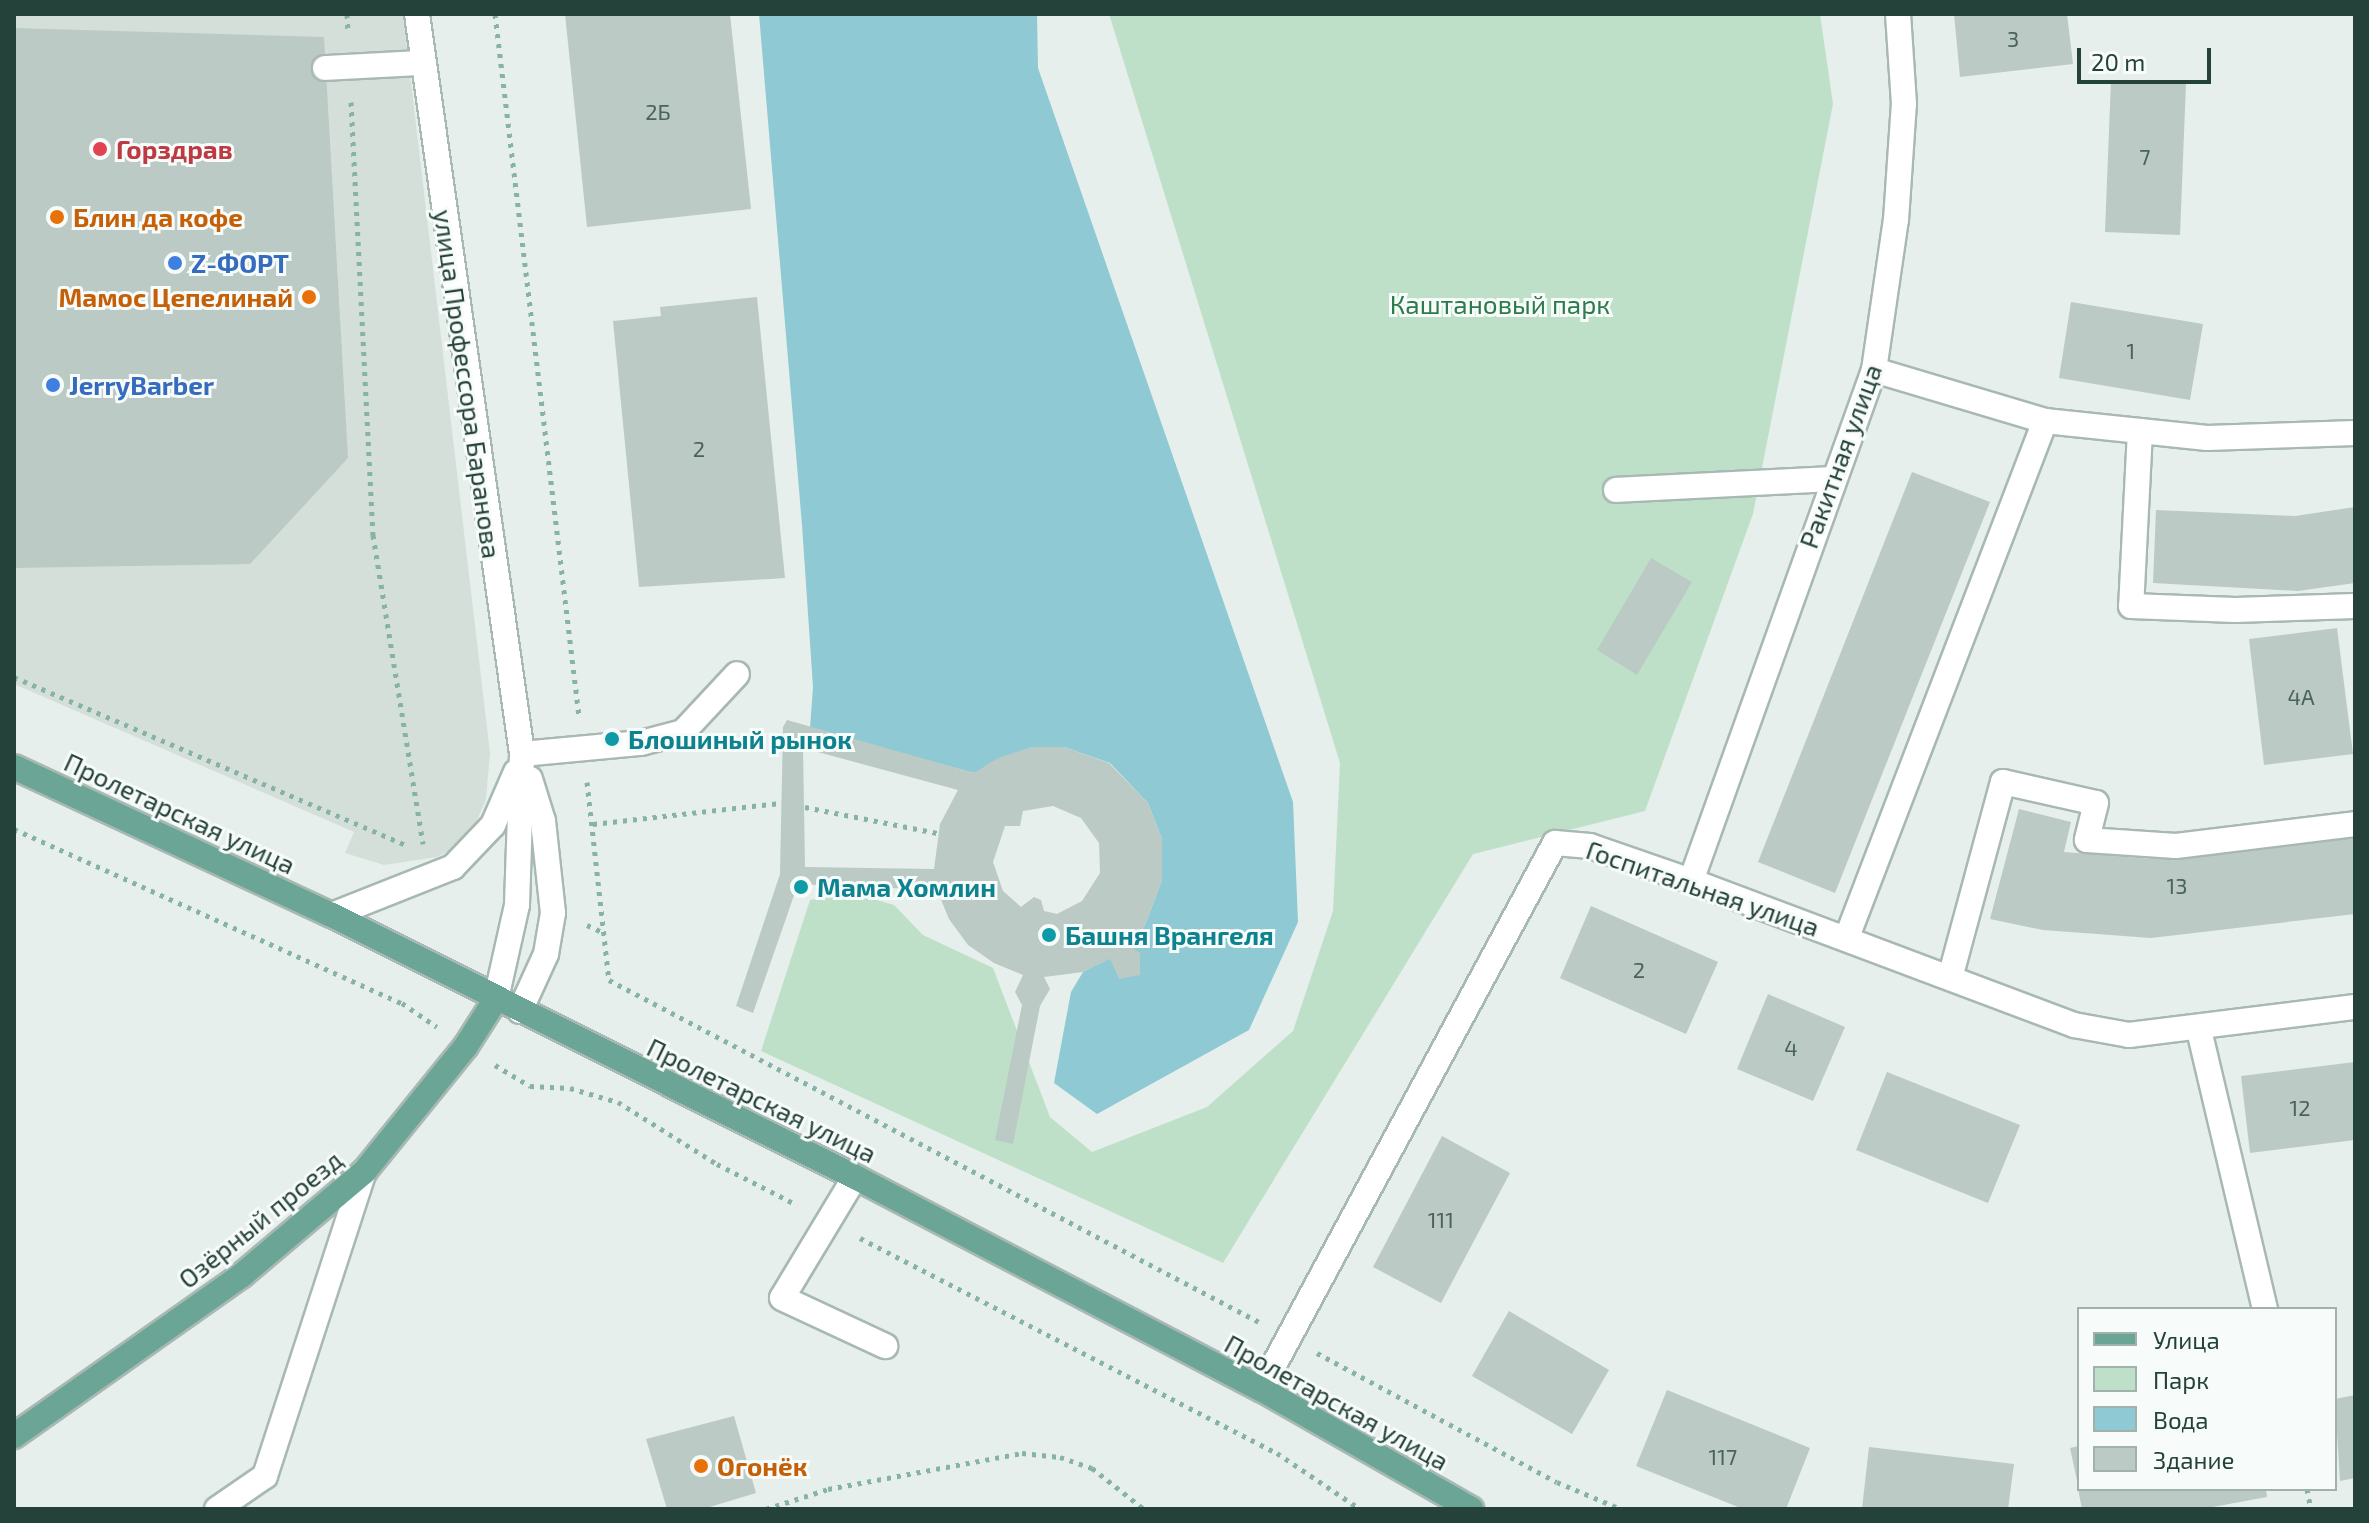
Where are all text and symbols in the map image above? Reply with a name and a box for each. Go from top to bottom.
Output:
house number: 3 [2007,26,2019,52]
scale bar [2081,32,2215,82]
text: 20 m [2091,47,2145,76]
house number: 2Б [645,99,671,125]
place label: Горздрав [116,133,233,165]
marker: Горздрав [91,140,109,158]
house number: 7 [2139,144,2151,170]
place label: Блин да кофе [73,201,243,233]
marker: Блин да кофе [48,208,66,226]
street label: улица Профессора Баранова [428,208,508,560]
place label: Z-ФОРТ [191,247,289,279]
marker: Z-ФОРТ [166,254,184,272]
place label: Мамос Цепелинай [58,281,293,313]
marker: Мамос Цепелинай [300,288,318,306]
park label: Каштановый парк [1390,288,1610,320]
house number: 1 [2127,338,2135,364]
street label: Ракитная улица [1792,360,1888,552]
place label: JerryBarber [69,369,214,401]
marker: JerryBarber [44,376,62,394]
house number: 2 [693,436,705,462]
house number: 4А [2287,684,2315,710]
place label: Блошиный рынок [628,723,852,755]
marker: Блошиный рынок [603,730,621,748]
street label: Пролетарская улица [60,746,300,880]
street label: Госпитальная улица [1582,833,1824,943]
place label: Мама Хомлин [817,871,996,903]
house number: 13 [2167,873,2187,899]
marker: Мама Хомлин [792,878,810,896]
place label: Башня Врангеля [1065,919,1274,951]
marker: Башня Врангеля [1040,926,1058,944]
house number: 2 [1633,957,1645,983]
street label: Пролетарская улица [642,1031,882,1169]
house number: 4 [1784,1035,1798,1061]
house number: 12 [2289,1095,2311,1121]
street label: Озёрный проезд [172,1144,348,1294]
house number: 111 [1428,1207,1454,1233]
legend [2077,1307,2337,1491]
text: Улица [2153,1325,2220,1354]
street label: Пролетарская улица [1220,1327,1454,1477]
text: Парк [2153,1365,2209,1394]
text: Вода [2153,1405,2209,1434]
house number: 117 [1709,1444,1737,1470]
text: Здание [2153,1445,2235,1474]
place label: Огонёк [717,1450,807,1482]
marker: Огонёк [692,1457,710,1475]

